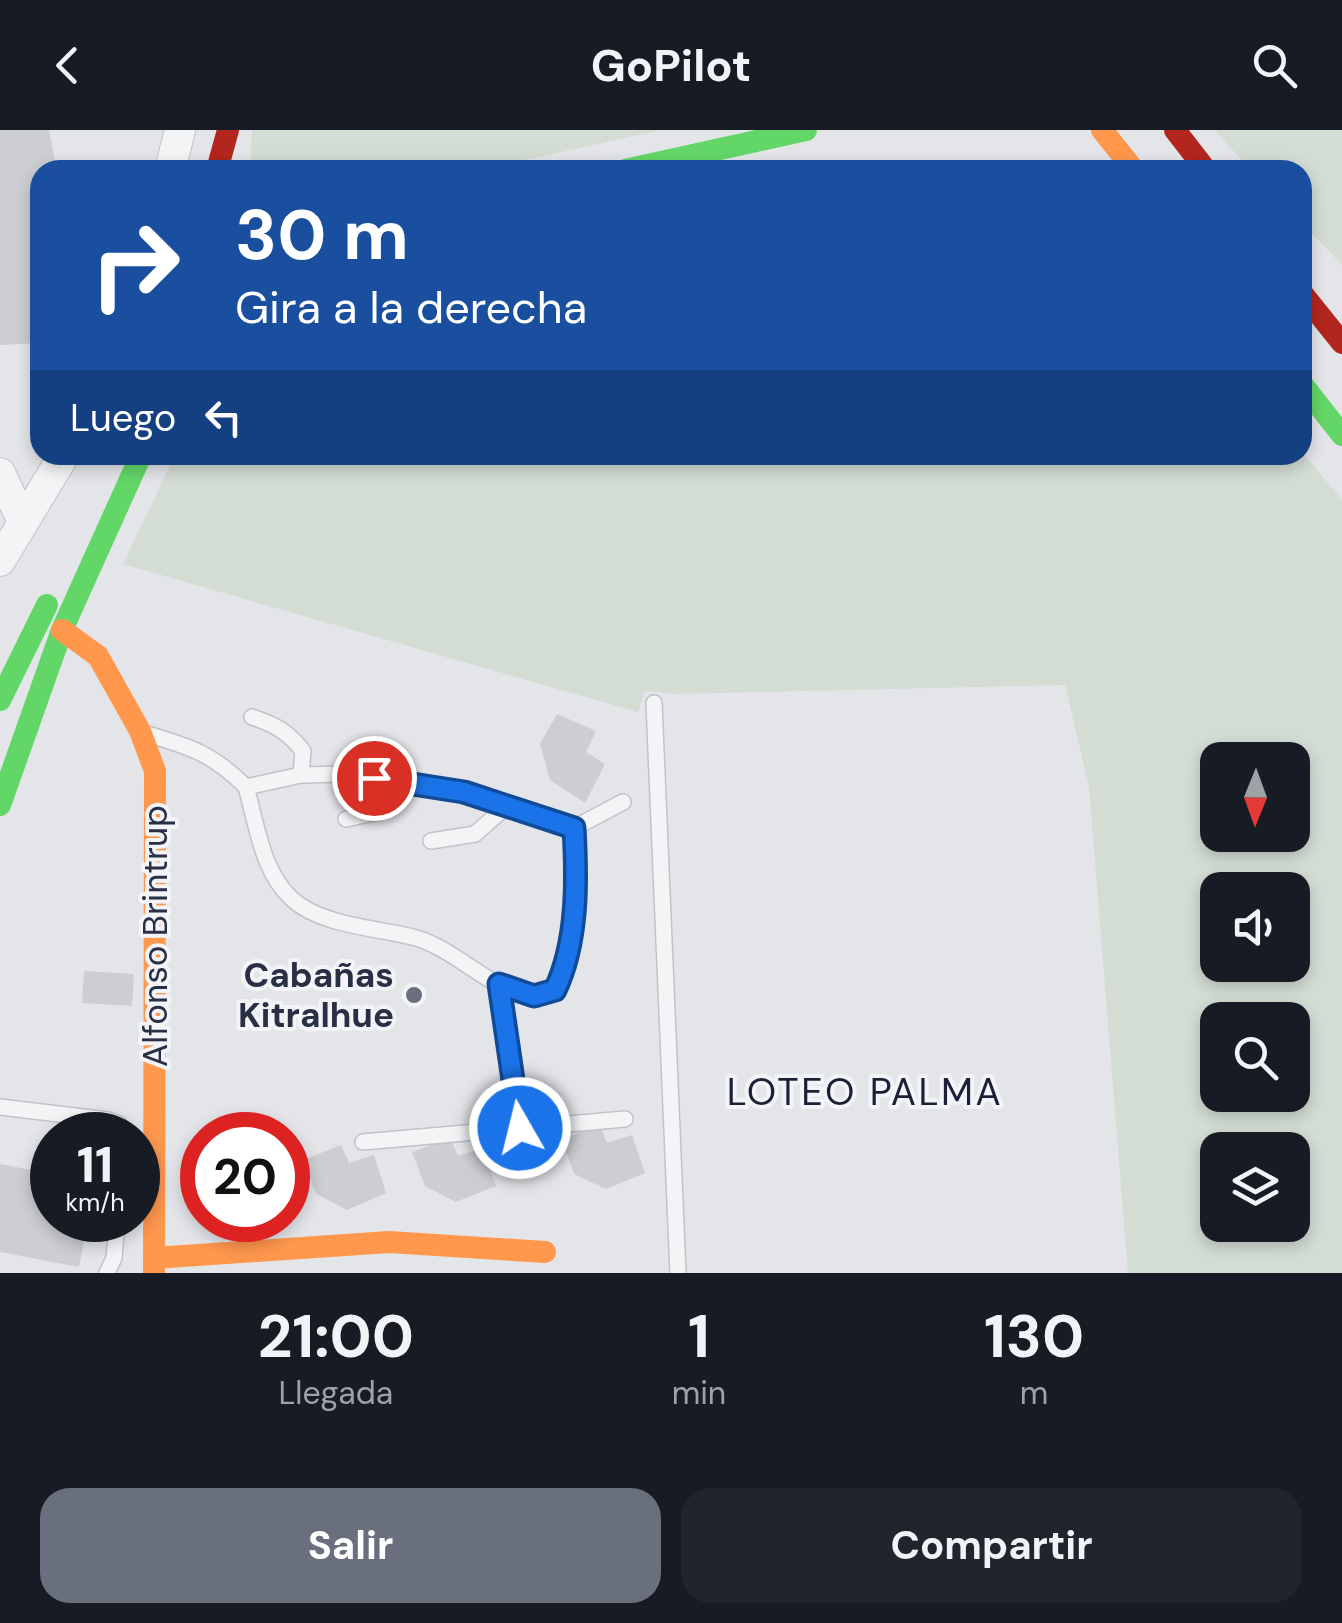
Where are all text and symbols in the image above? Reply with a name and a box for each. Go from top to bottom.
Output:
text: GoPilot [591,36,751,95]
icon: back [40,38,95,93]
icon: search [1247,38,1302,93]
text: 30 m [235,190,409,281]
icon: right [70,200,200,330]
text: Gira a la derecha [235,278,587,337]
icon: left [196,390,251,445]
text: Luego [70,393,176,443]
pin [332,736,417,821]
north arrow [1200,742,1310,852]
map controls [1200,742,1310,1242]
icon: arrive [347,751,402,806]
street label: Alfonso Brintrup [132,805,178,1067]
button: sound [1200,872,1310,982]
place label: Cabañas Kitralhue [238,952,394,1038]
marker: Cabañas Kitralhue [403,984,425,1006]
button: search [1200,1002,1310,1112]
district label: LOTEO PALMA [727,1067,1003,1117]
position arrow [468,1076,572,1180]
speed limit sign: 20 [180,1112,310,1242]
text: 11 [77,1132,113,1198]
button: layers [1200,1132,1310,1242]
text: km/h [65,1186,125,1219]
text: 21:00 [258,1297,414,1376]
text: 1 [688,1297,710,1376]
text: 130 [984,1297,1084,1376]
text: Llegada [278,1372,393,1414]
text: min [672,1372,726,1414]
text: m [1020,1372,1048,1414]
button: Salir [40,1488,661,1603]
button: Compartir [681,1488,1302,1603]

